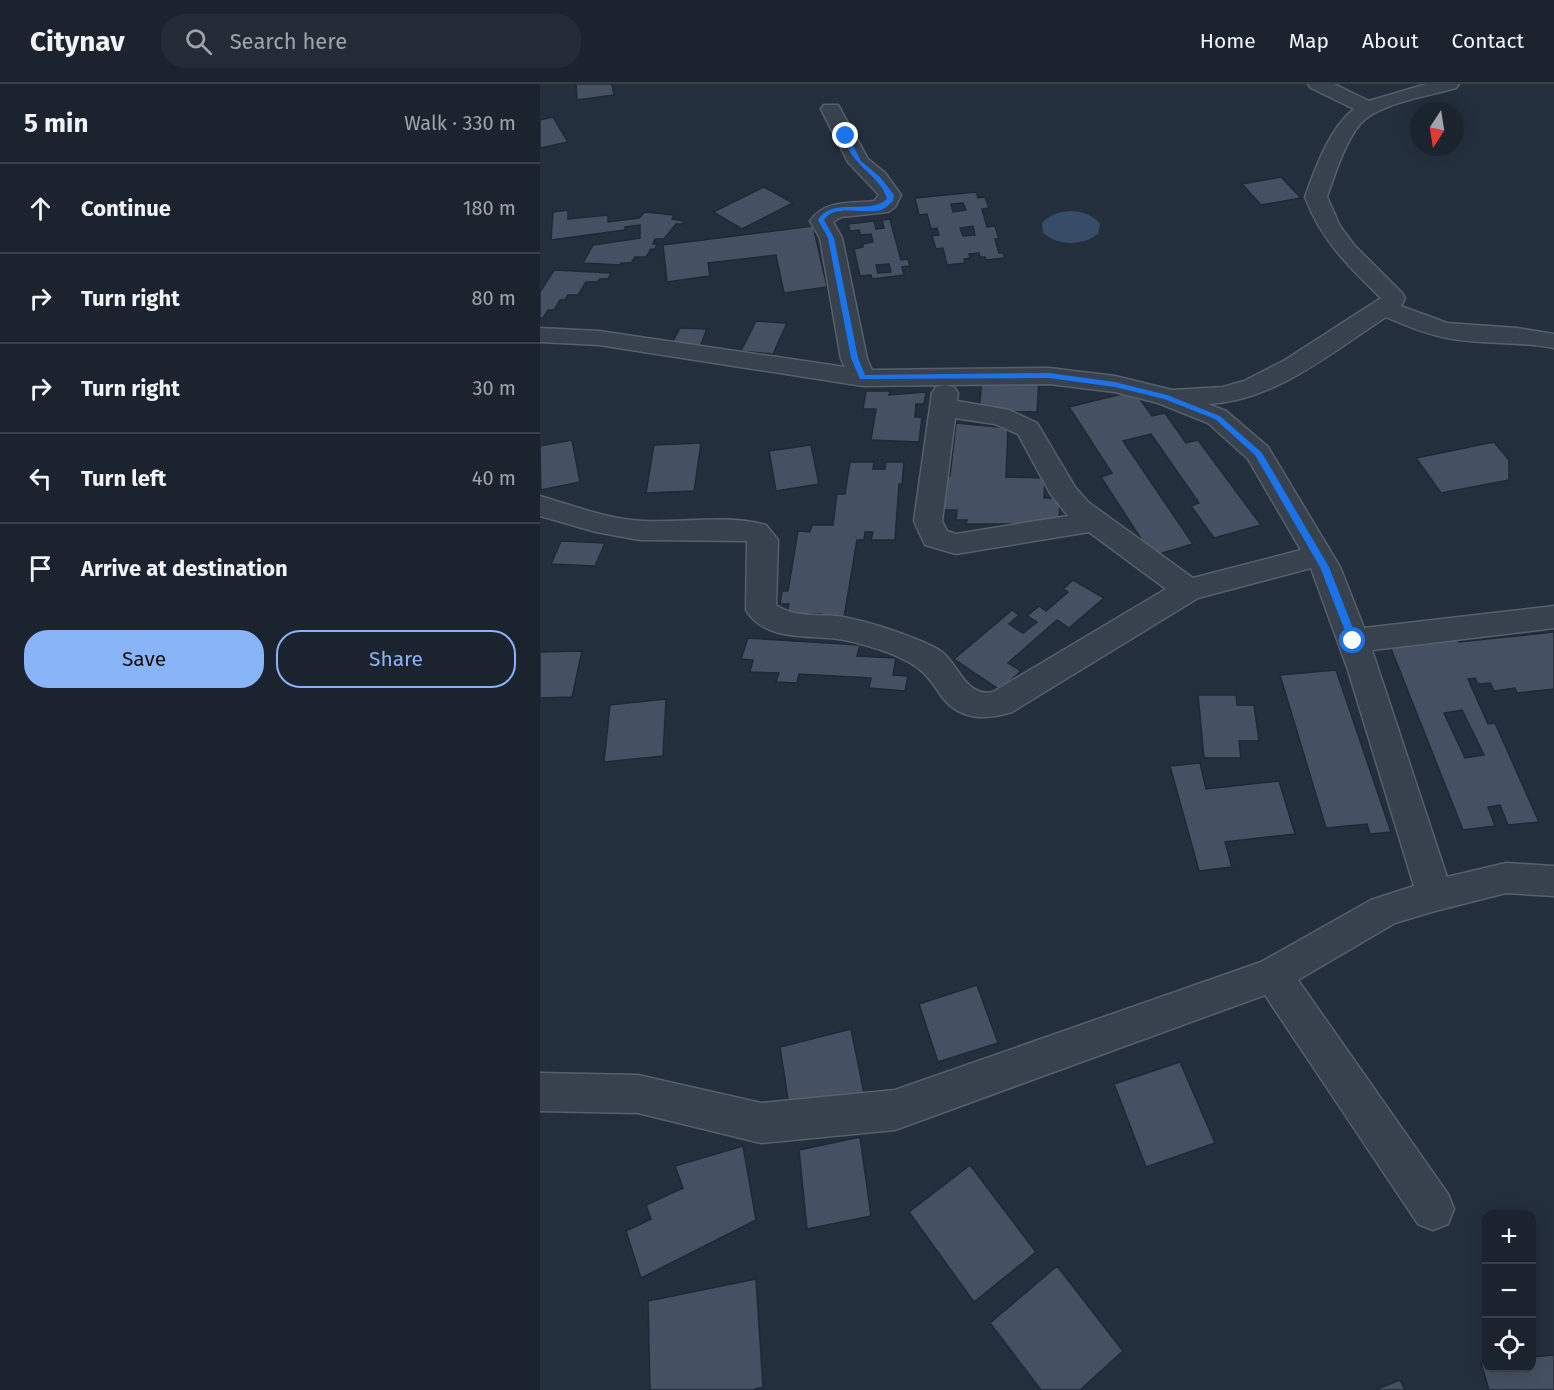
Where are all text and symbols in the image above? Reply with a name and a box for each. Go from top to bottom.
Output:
search box [161,14,581,68]
text: Citynav [30,25,125,58]
icon: search [182,25,215,58]
text: Search here [230,28,347,55]
text: Home [1200,28,1256,54]
text: Map [1289,28,1329,54]
text: About [1362,28,1419,54]
text: Contact [1452,28,1524,54]
north arrow [1410,102,1464,156]
text: 5 min [24,108,88,139]
text: Walk · 330 m [404,111,516,135]
route end [832,122,858,148]
icon: ahead [24,192,57,225]
text: Continue [81,195,171,222]
text: 180 m [463,196,516,220]
icon: right [24,282,57,315]
text: Turn right [81,285,180,312]
text: 80 m [471,286,516,310]
icon: right [24,372,57,405]
text: Turn right [81,375,180,402]
text: 30 m [472,376,516,400]
icon: left [24,462,57,495]
text: Turn left [81,465,166,492]
text: 40 m [472,466,516,490]
icon: arrive [24,552,57,585]
text: Arrive at destination [81,555,288,582]
route start [1339,627,1365,653]
button: Save [24,630,264,688]
button: Share [276,630,516,688]
map controls [1482,1210,1536,1372]
button: + [1482,1210,1536,1264]
button: − [1482,1264,1536,1318]
button: locate [1482,1318,1536,1372]

